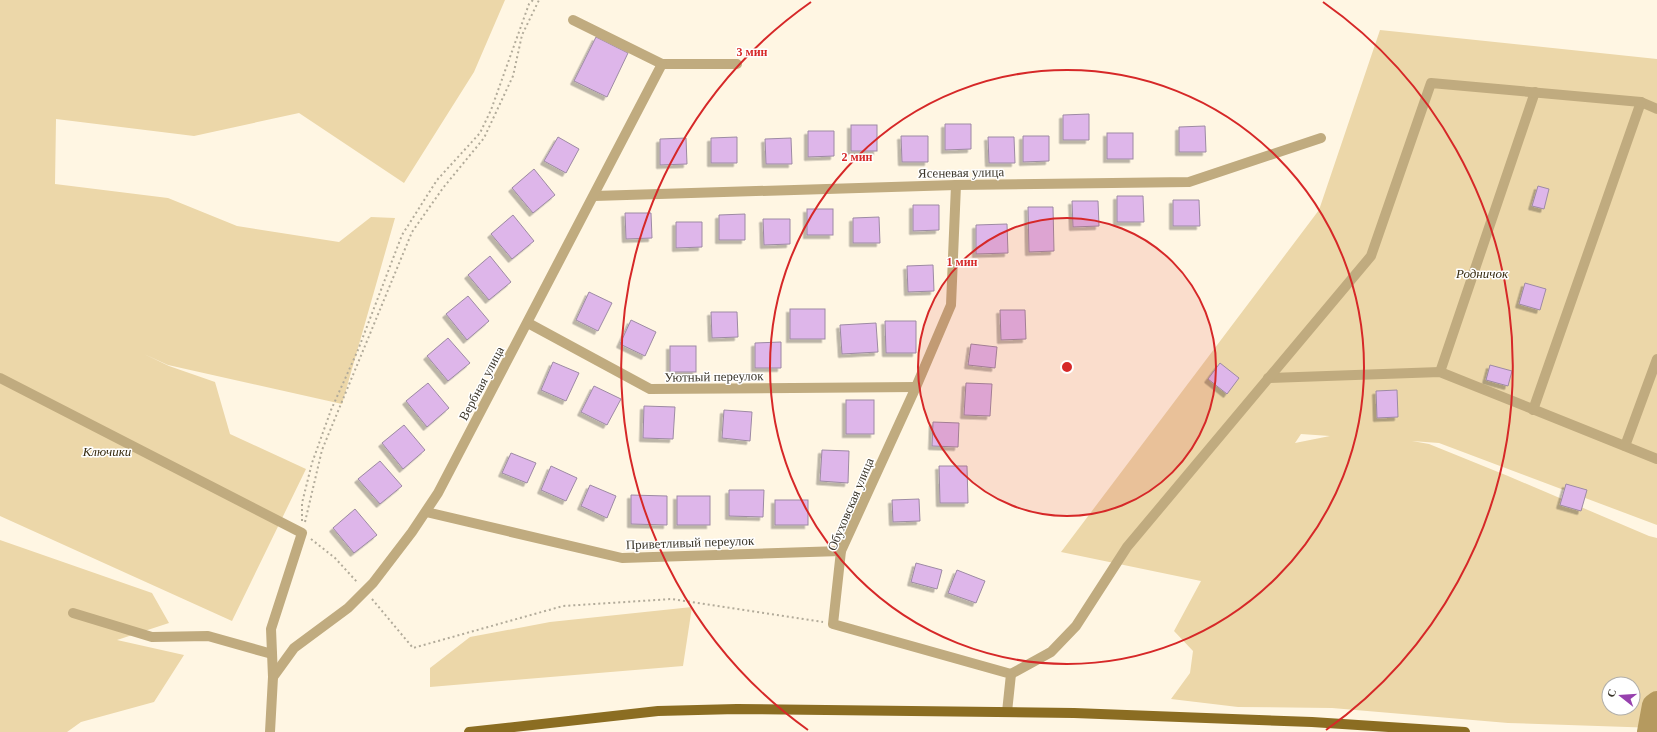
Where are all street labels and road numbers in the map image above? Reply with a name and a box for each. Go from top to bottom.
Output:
street label: Ясеневая улица [918,164,1004,181]
street label: Вербная улица [456,343,507,423]
street label: Уютный переулок [664,368,764,385]
street label: Обуховская улица [824,455,877,553]
street label: Приветливый переулок [626,533,755,552]

